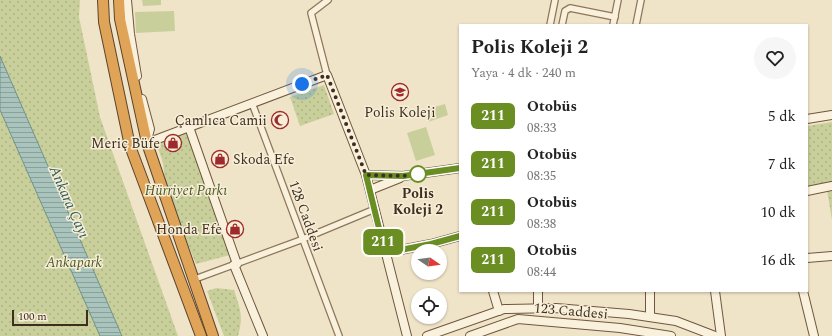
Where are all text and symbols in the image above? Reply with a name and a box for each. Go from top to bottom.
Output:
text: Polis Koleji 2 [471,33,588,62]
button: heart [754,37,796,79]
text: Yaya · 4 dk · 240 m [471,63,576,83]
your location [292,74,312,94]
school or university icon: Polis Koleji [390,82,410,102]
text: Otobüs [527,95,577,118]
place label: Polis Koleji [364,102,436,123]
text: 211 [481,105,505,126]
text: 5 dk [768,105,796,128]
place label: Çamlıca Camii [175,110,267,131]
mosque icon: Çamlıca Camii [270,110,290,130]
text: 08:33 [527,118,556,138]
place label: Meriç Büfe [91,133,160,154]
shop icon: Meriç Büfe [163,133,183,153]
text: Otobüs [527,143,577,166]
shop icon: Skoda Efe [210,149,230,169]
place label: Skoda Efe [233,149,295,170]
text: 211 [481,153,505,174]
text: 7 dk [768,153,796,176]
water label: Ankara Çayı [42,161,95,242]
marker: Polis Koleji 2 [409,165,427,183]
text: 08:35 [527,166,556,186]
street label: 128 Caddesi [283,177,329,255]
park label: Hürriyet Parkı [145,180,227,201]
place label: Polis Koleji 2 [393,183,443,220]
text: Otobüs [527,191,577,214]
text: 211 [481,201,505,222]
text: 10 dk [760,201,796,224]
text: 08:38 [527,214,556,234]
place label: Honda Efe [156,219,222,240]
shop icon: Honda Efe [225,219,245,239]
line badge: 211 [360,229,406,255]
text: 211 [371,231,395,252]
text: Otobüs [527,239,577,262]
north arrow [411,244,447,280]
map controls [411,244,447,324]
text: 211 [481,249,505,270]
text: 16 dk [760,249,796,272]
park label: Ankapark [45,252,103,273]
text: 08:44 [527,262,556,282]
button: locate [411,288,447,324]
street label: 123 Caddesi [533,297,609,325]
scale bar [12,308,88,327]
text: 100 m [18,308,47,325]

